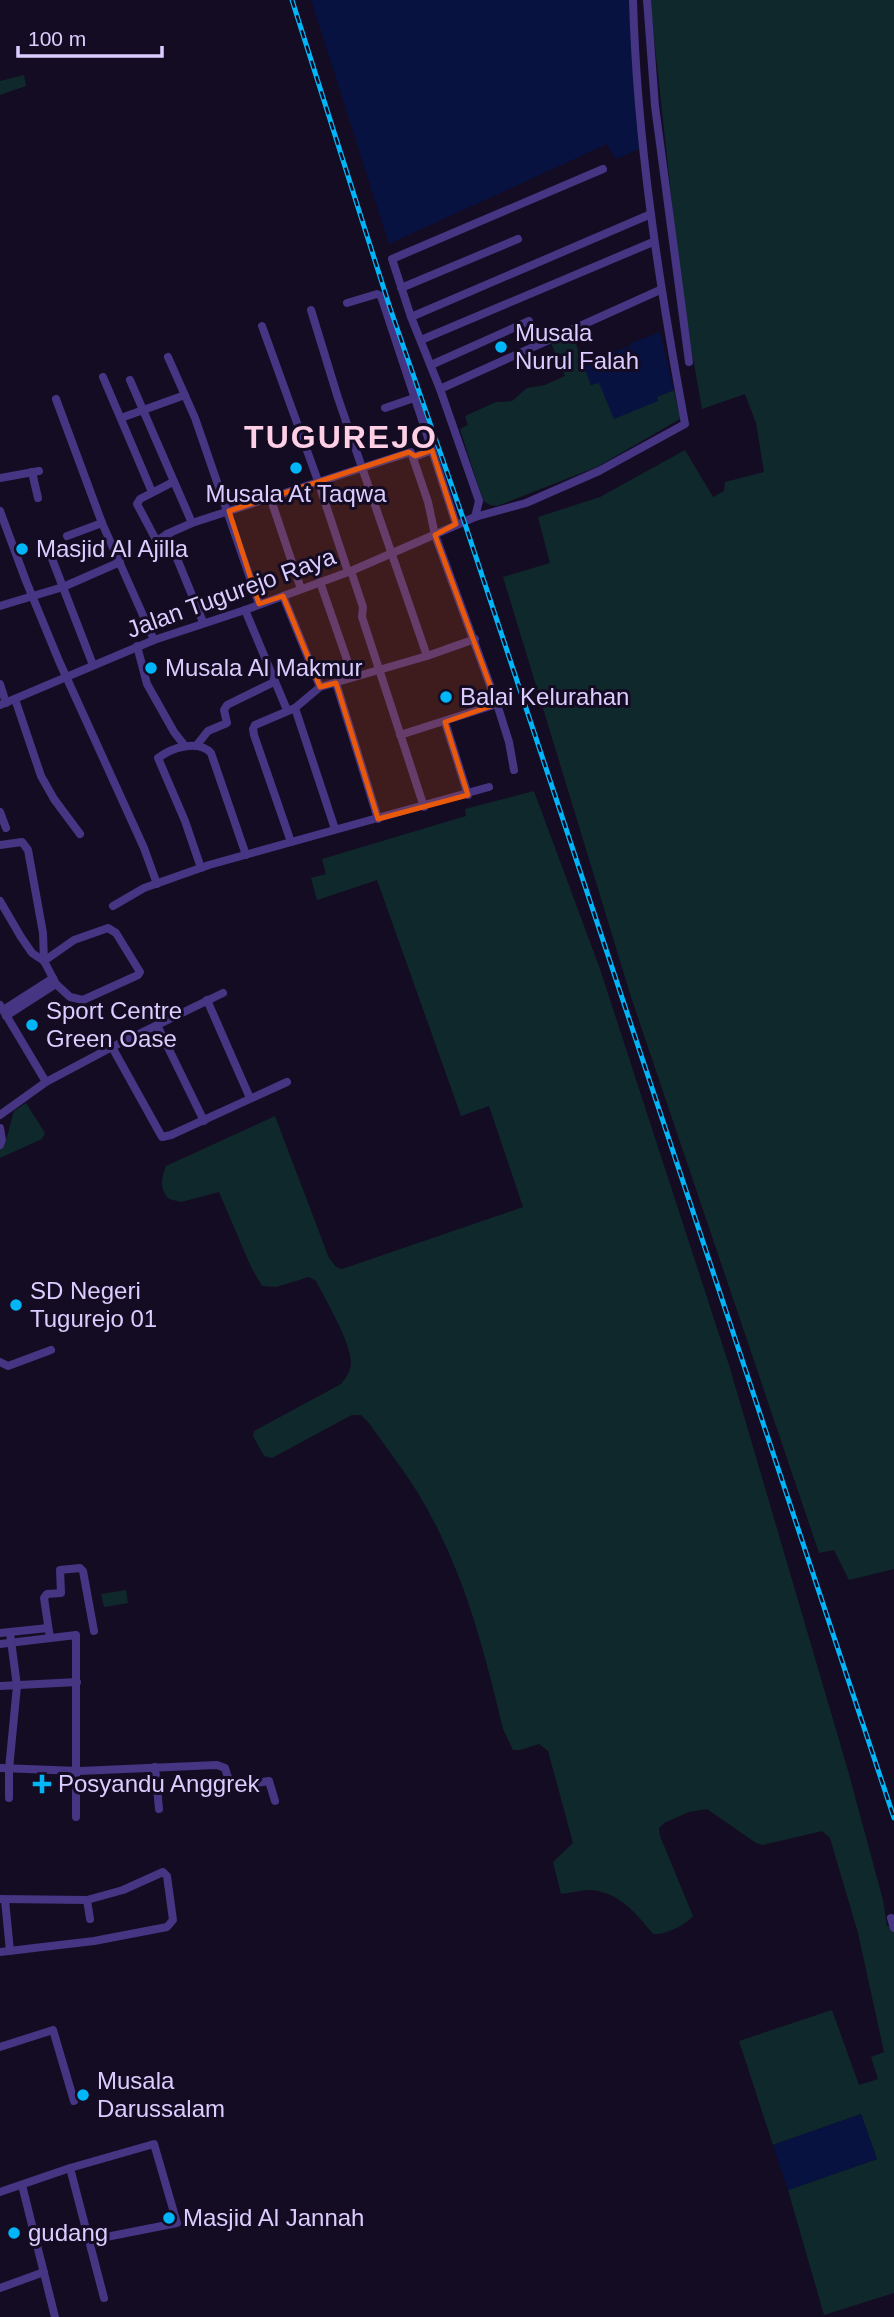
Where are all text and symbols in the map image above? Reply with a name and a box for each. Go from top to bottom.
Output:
scale bar [18,14,161,58]
text: 100 m [28,27,86,50]
place label: Musala Nurul Falah [515,319,639,374]
marker: Musala Nurul Falah [493,339,509,355]
district label: TUGUREJO [244,419,438,455]
marker: Musala At Taqwa [288,460,304,476]
place label: Musala At Taqwa [206,480,387,507]
place label: Masjid Al Ajilla [36,535,189,562]
marker: Masjid Al Ajilla [14,541,30,557]
street label: Jalan Tugurejo Raya [123,542,339,643]
place label: Musala Al Makmur [165,654,362,681]
marker: Musala Al Makmur [143,660,159,676]
place label: Balai Kelurahan [460,683,629,710]
marker: Balai Kelurahan [438,689,454,705]
place label: Sport Centre Green Oase [46,997,182,1052]
marker: Sport Centre Green Oase [24,1017,40,1033]
place label: SD Negeri Tugurejo 01 [30,1277,157,1332]
marker: SD Negeri Tugurejo 01 [8,1297,24,1313]
place label: Posyandu Anggrek [58,1770,260,1797]
marker: Posyandu Anggrek [32,1774,52,1794]
place label: Musala Darussalam [97,2067,225,2122]
marker: Musala Darussalam [75,2087,91,2103]
place label: Masjid Al Jannah [183,2204,364,2231]
marker: Masjid Al Jannah [161,2210,177,2226]
place label: gudang [28,2219,108,2246]
marker: gudang [6,2225,22,2241]

